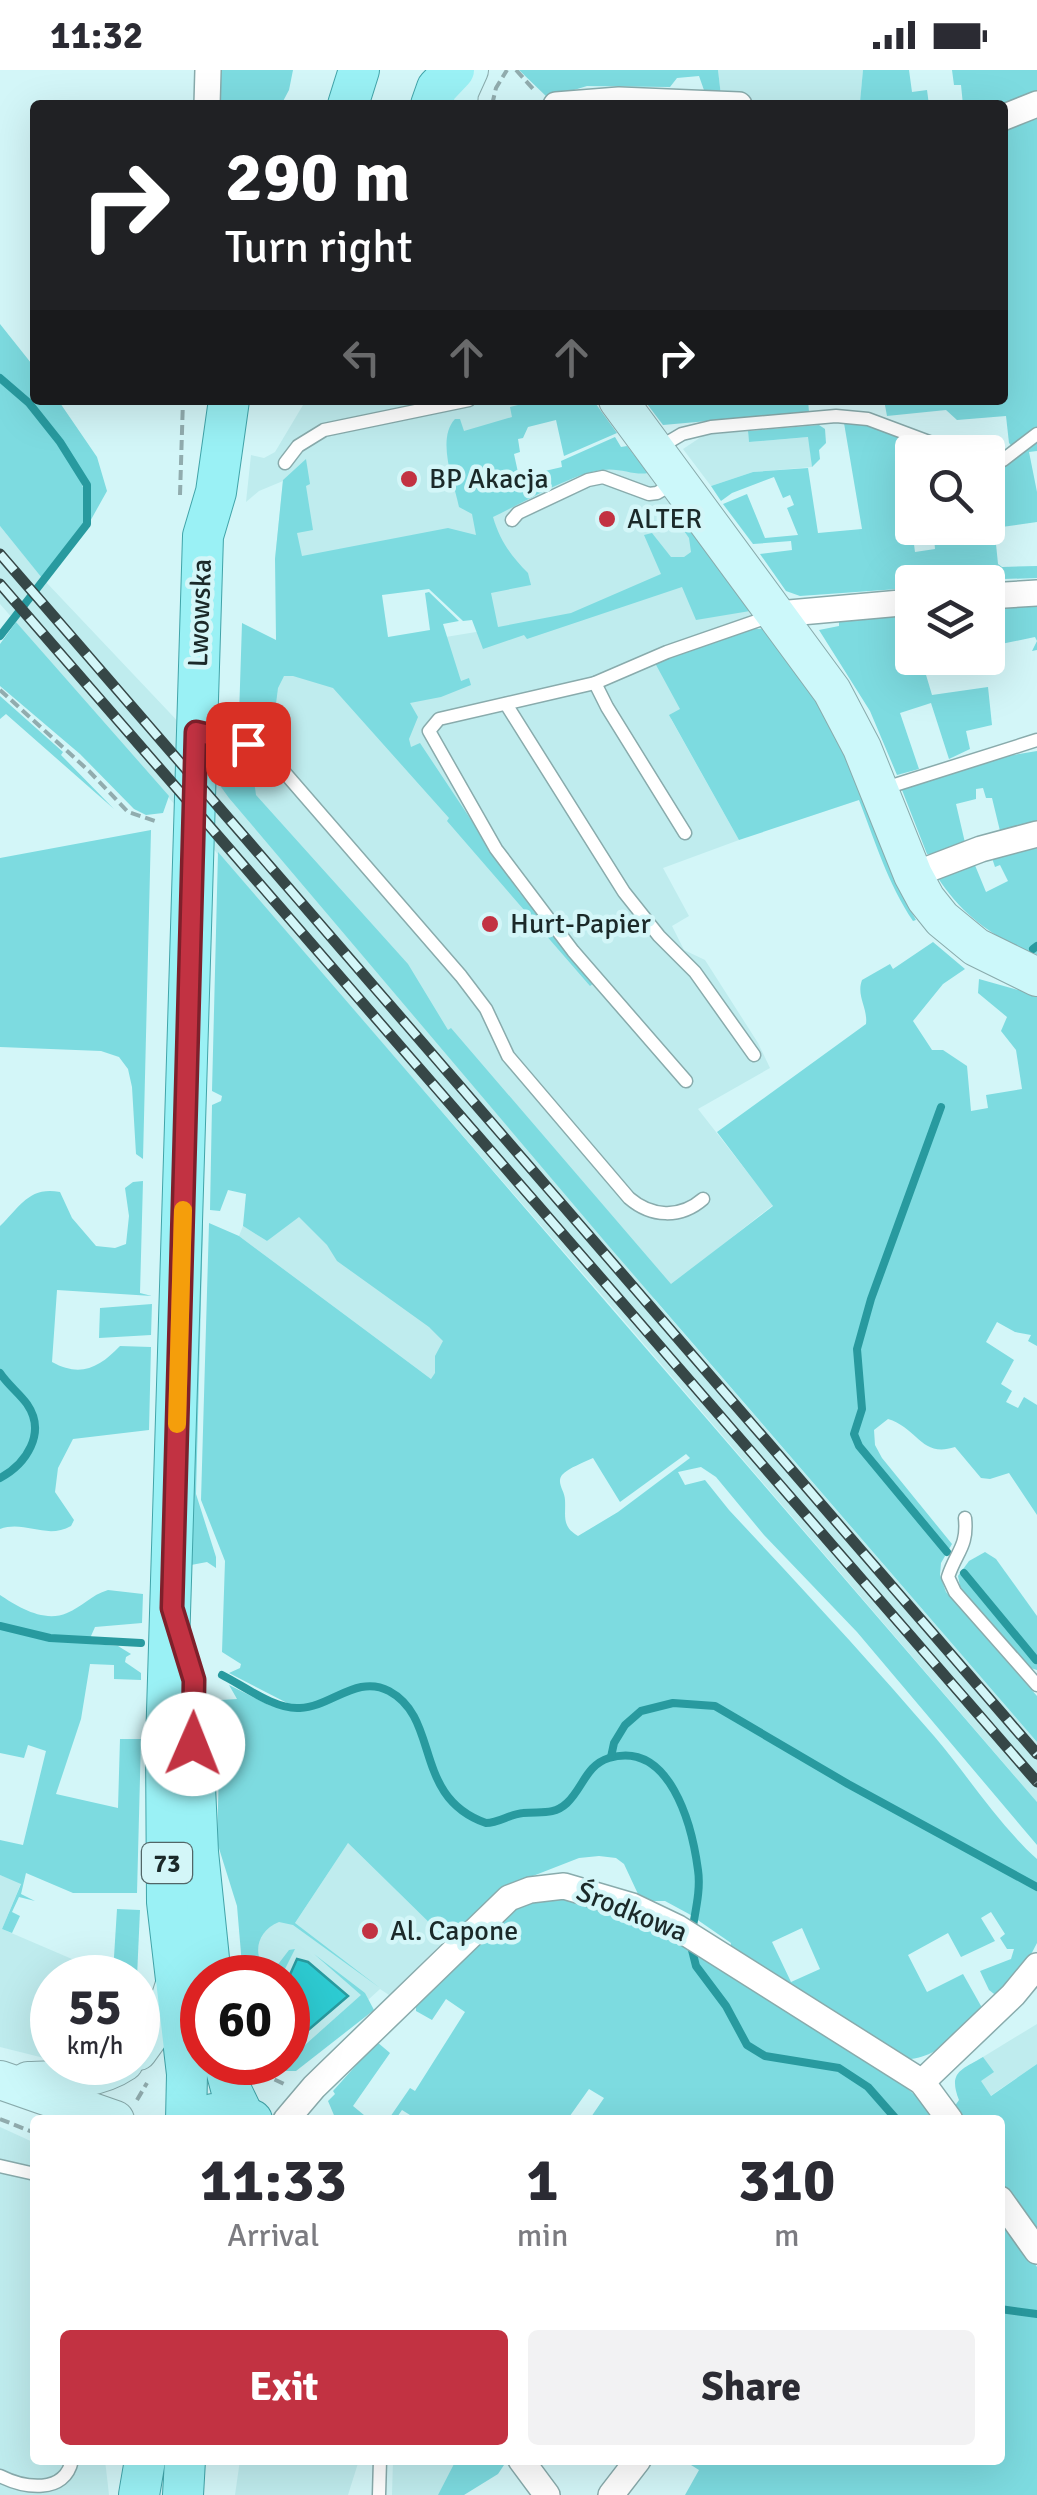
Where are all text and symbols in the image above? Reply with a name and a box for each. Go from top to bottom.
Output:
text: 11:32 [50,12,143,59]
text: 290 m [225,134,410,220]
icon: right [60,140,190,270]
text: Turn right [225,220,413,275]
icon: left [334,330,389,385]
icon: ahead [439,330,494,385]
icon: ahead [544,330,599,385]
icon: right [649,330,704,385]
map controls [895,435,1005,675]
button: search [895,435,1005,545]
place label: BP Akacja [429,462,549,496]
marker: BP Akacja [398,468,420,490]
place label: ALTER [627,502,702,536]
marker: ALTER [596,508,618,530]
street label: Lwowska [181,558,219,668]
button: layers [895,565,1005,675]
pin [206,702,291,787]
icon: arrive [221,717,276,772]
place label: Hurt-Papier [510,907,652,941]
marker: Hurt-Papier [479,913,501,935]
position arrow [141,1692,245,1796]
road number: 73 [142,1843,192,1883]
street label: Środkowa [572,1874,692,1950]
place label: Al. Capone [390,1914,518,1948]
marker: Al. Capone [359,1920,381,1942]
speed limit sign: 60 [180,1955,310,2085]
text: 55 [68,1977,122,2039]
text: km/h [67,2030,123,2061]
text: 11:33 [200,2144,347,2218]
text: 1 [526,2144,559,2218]
text: 310 [738,2144,835,2218]
text: Arrival [227,2216,319,2255]
text: min [517,2216,568,2255]
text: m [774,2216,799,2255]
button: Exit [60,2330,508,2445]
button: Share [528,2330,975,2445]

